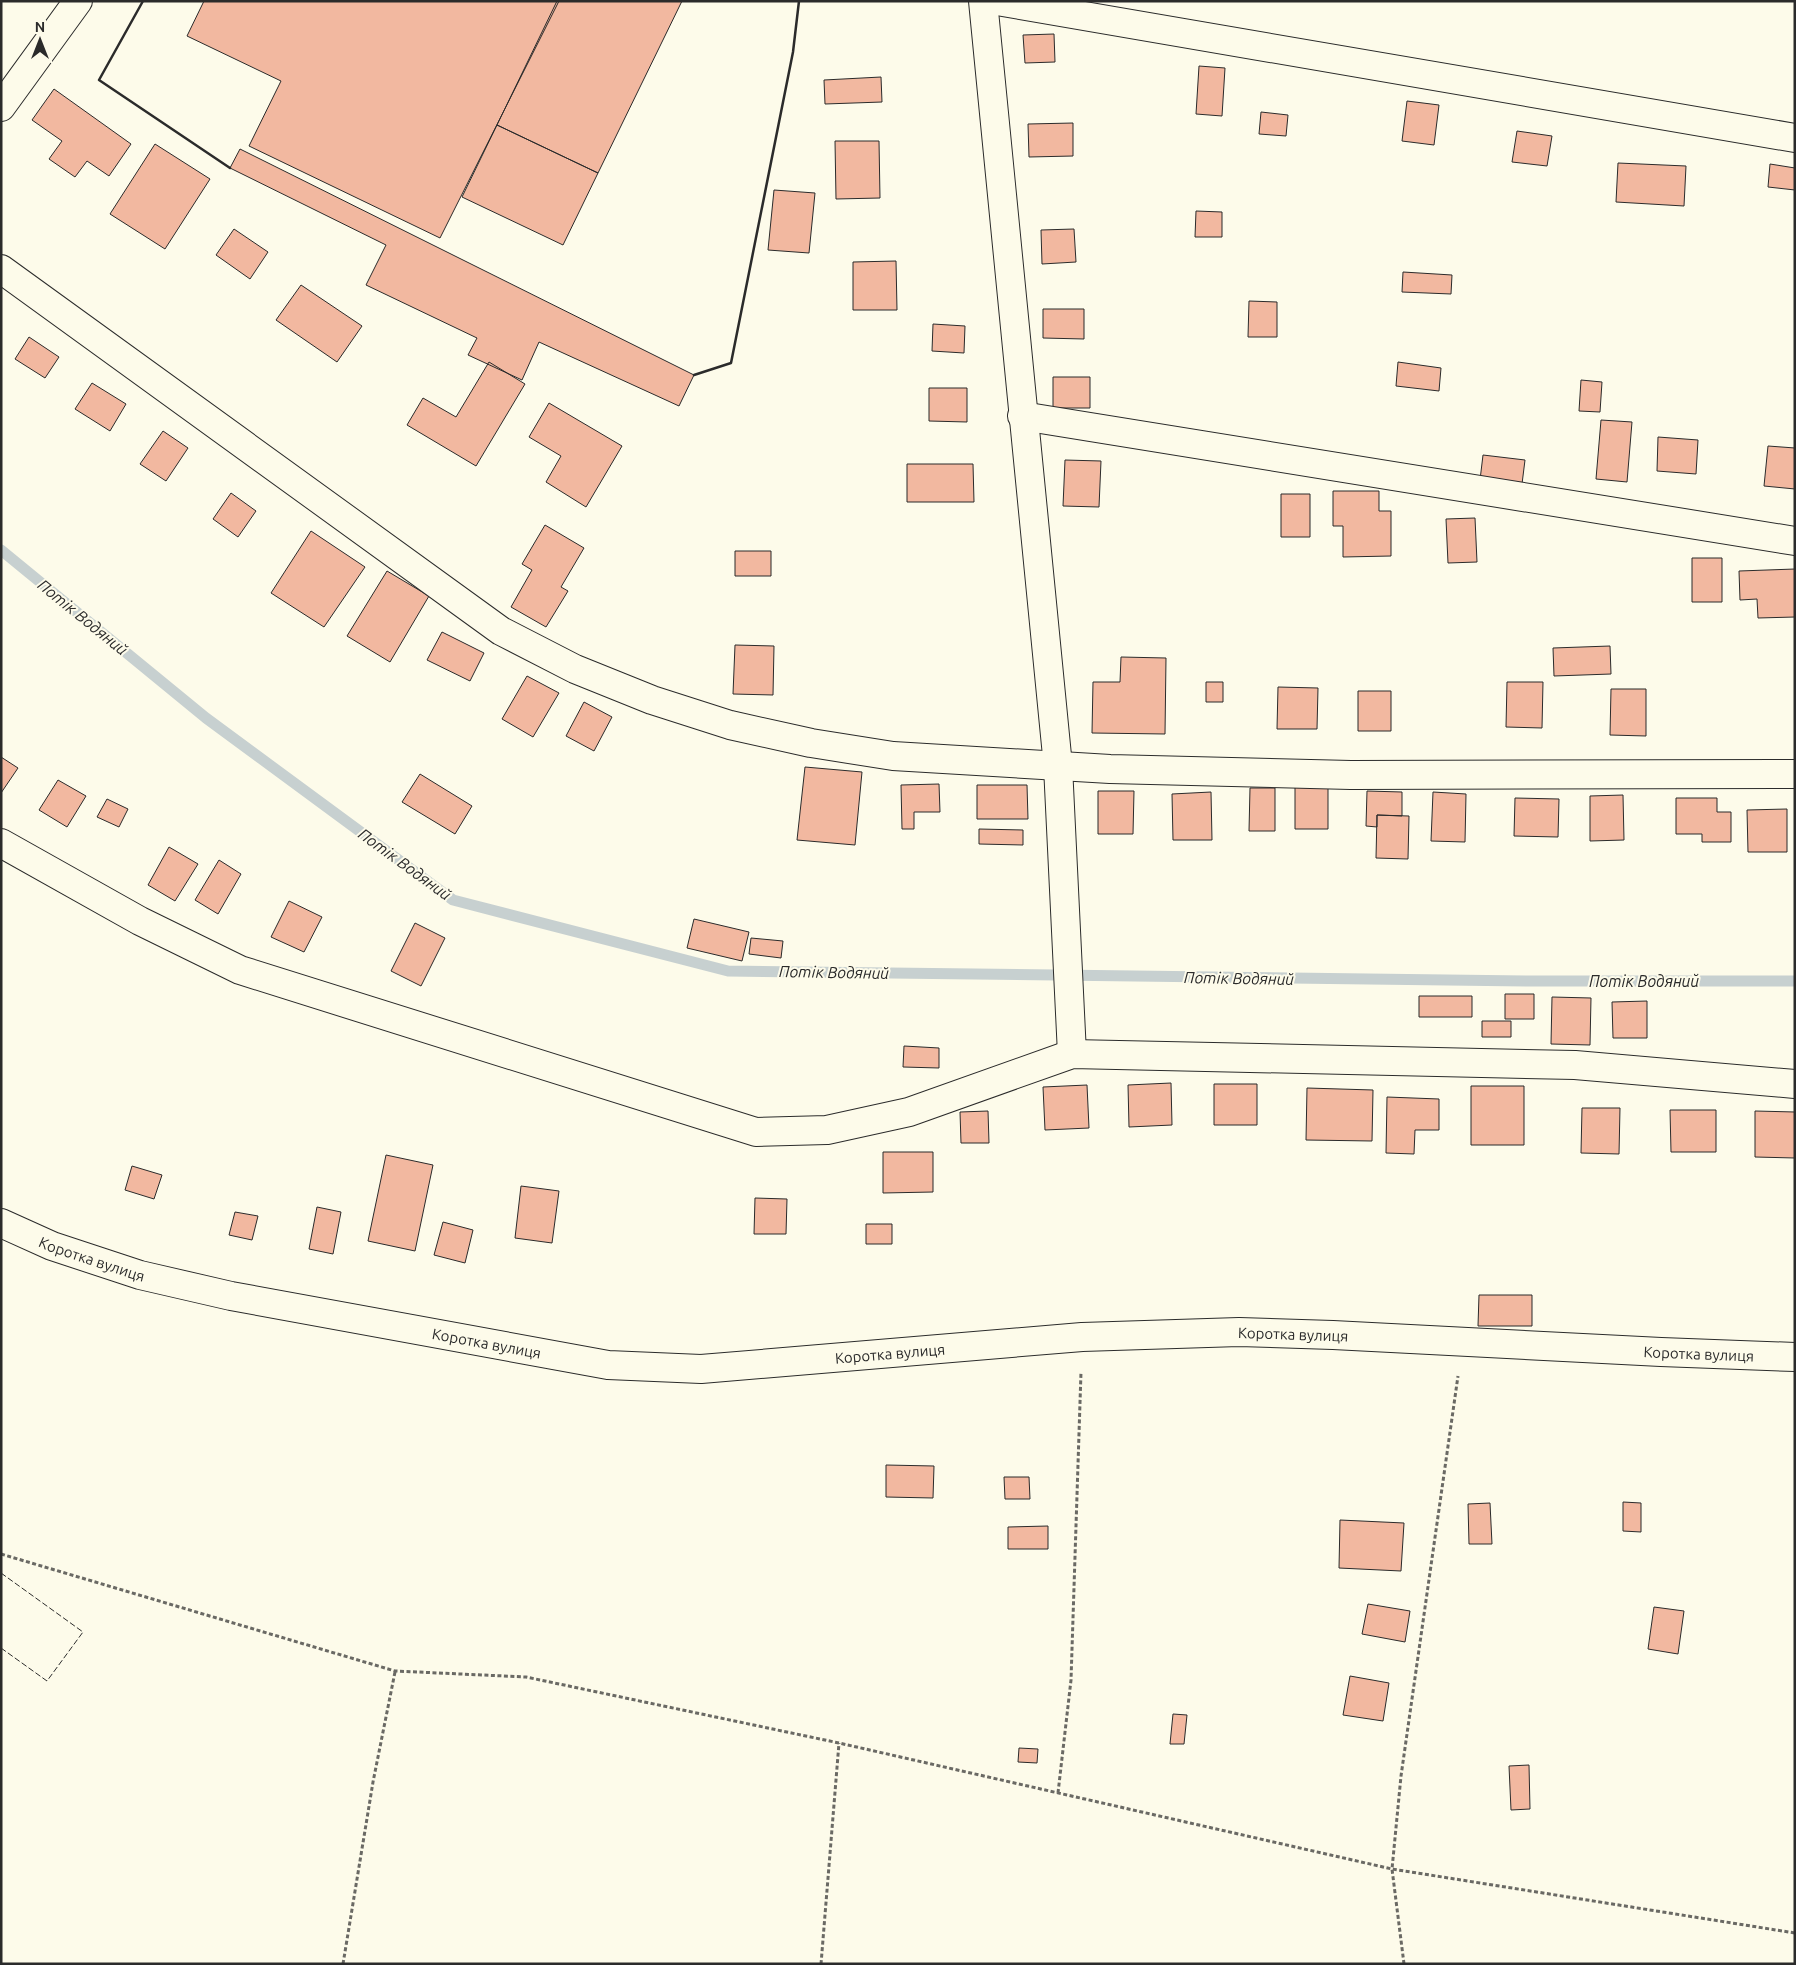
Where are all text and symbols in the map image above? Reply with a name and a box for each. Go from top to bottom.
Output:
north arrow [15,15,65,65]
text: N [35,19,45,35]
water label: Потік Водяний [35,575,132,659]
water label: Потік Водяний [355,824,455,904]
water label: Потік Водяний [779,962,890,982]
water label: Потік Водяний [1184,968,1295,988]
water label: Потік Водяний [1589,972,1699,990]
street label: Коротка вулиця [36,1233,146,1284]
street label: Коротка вулиця [1238,1323,1349,1344]
street label: Коротка вулиця [431,1324,543,1361]
street label: Коротка вулиця [834,1340,946,1366]
street label: Коротка вулиця [1643,1343,1754,1364]

